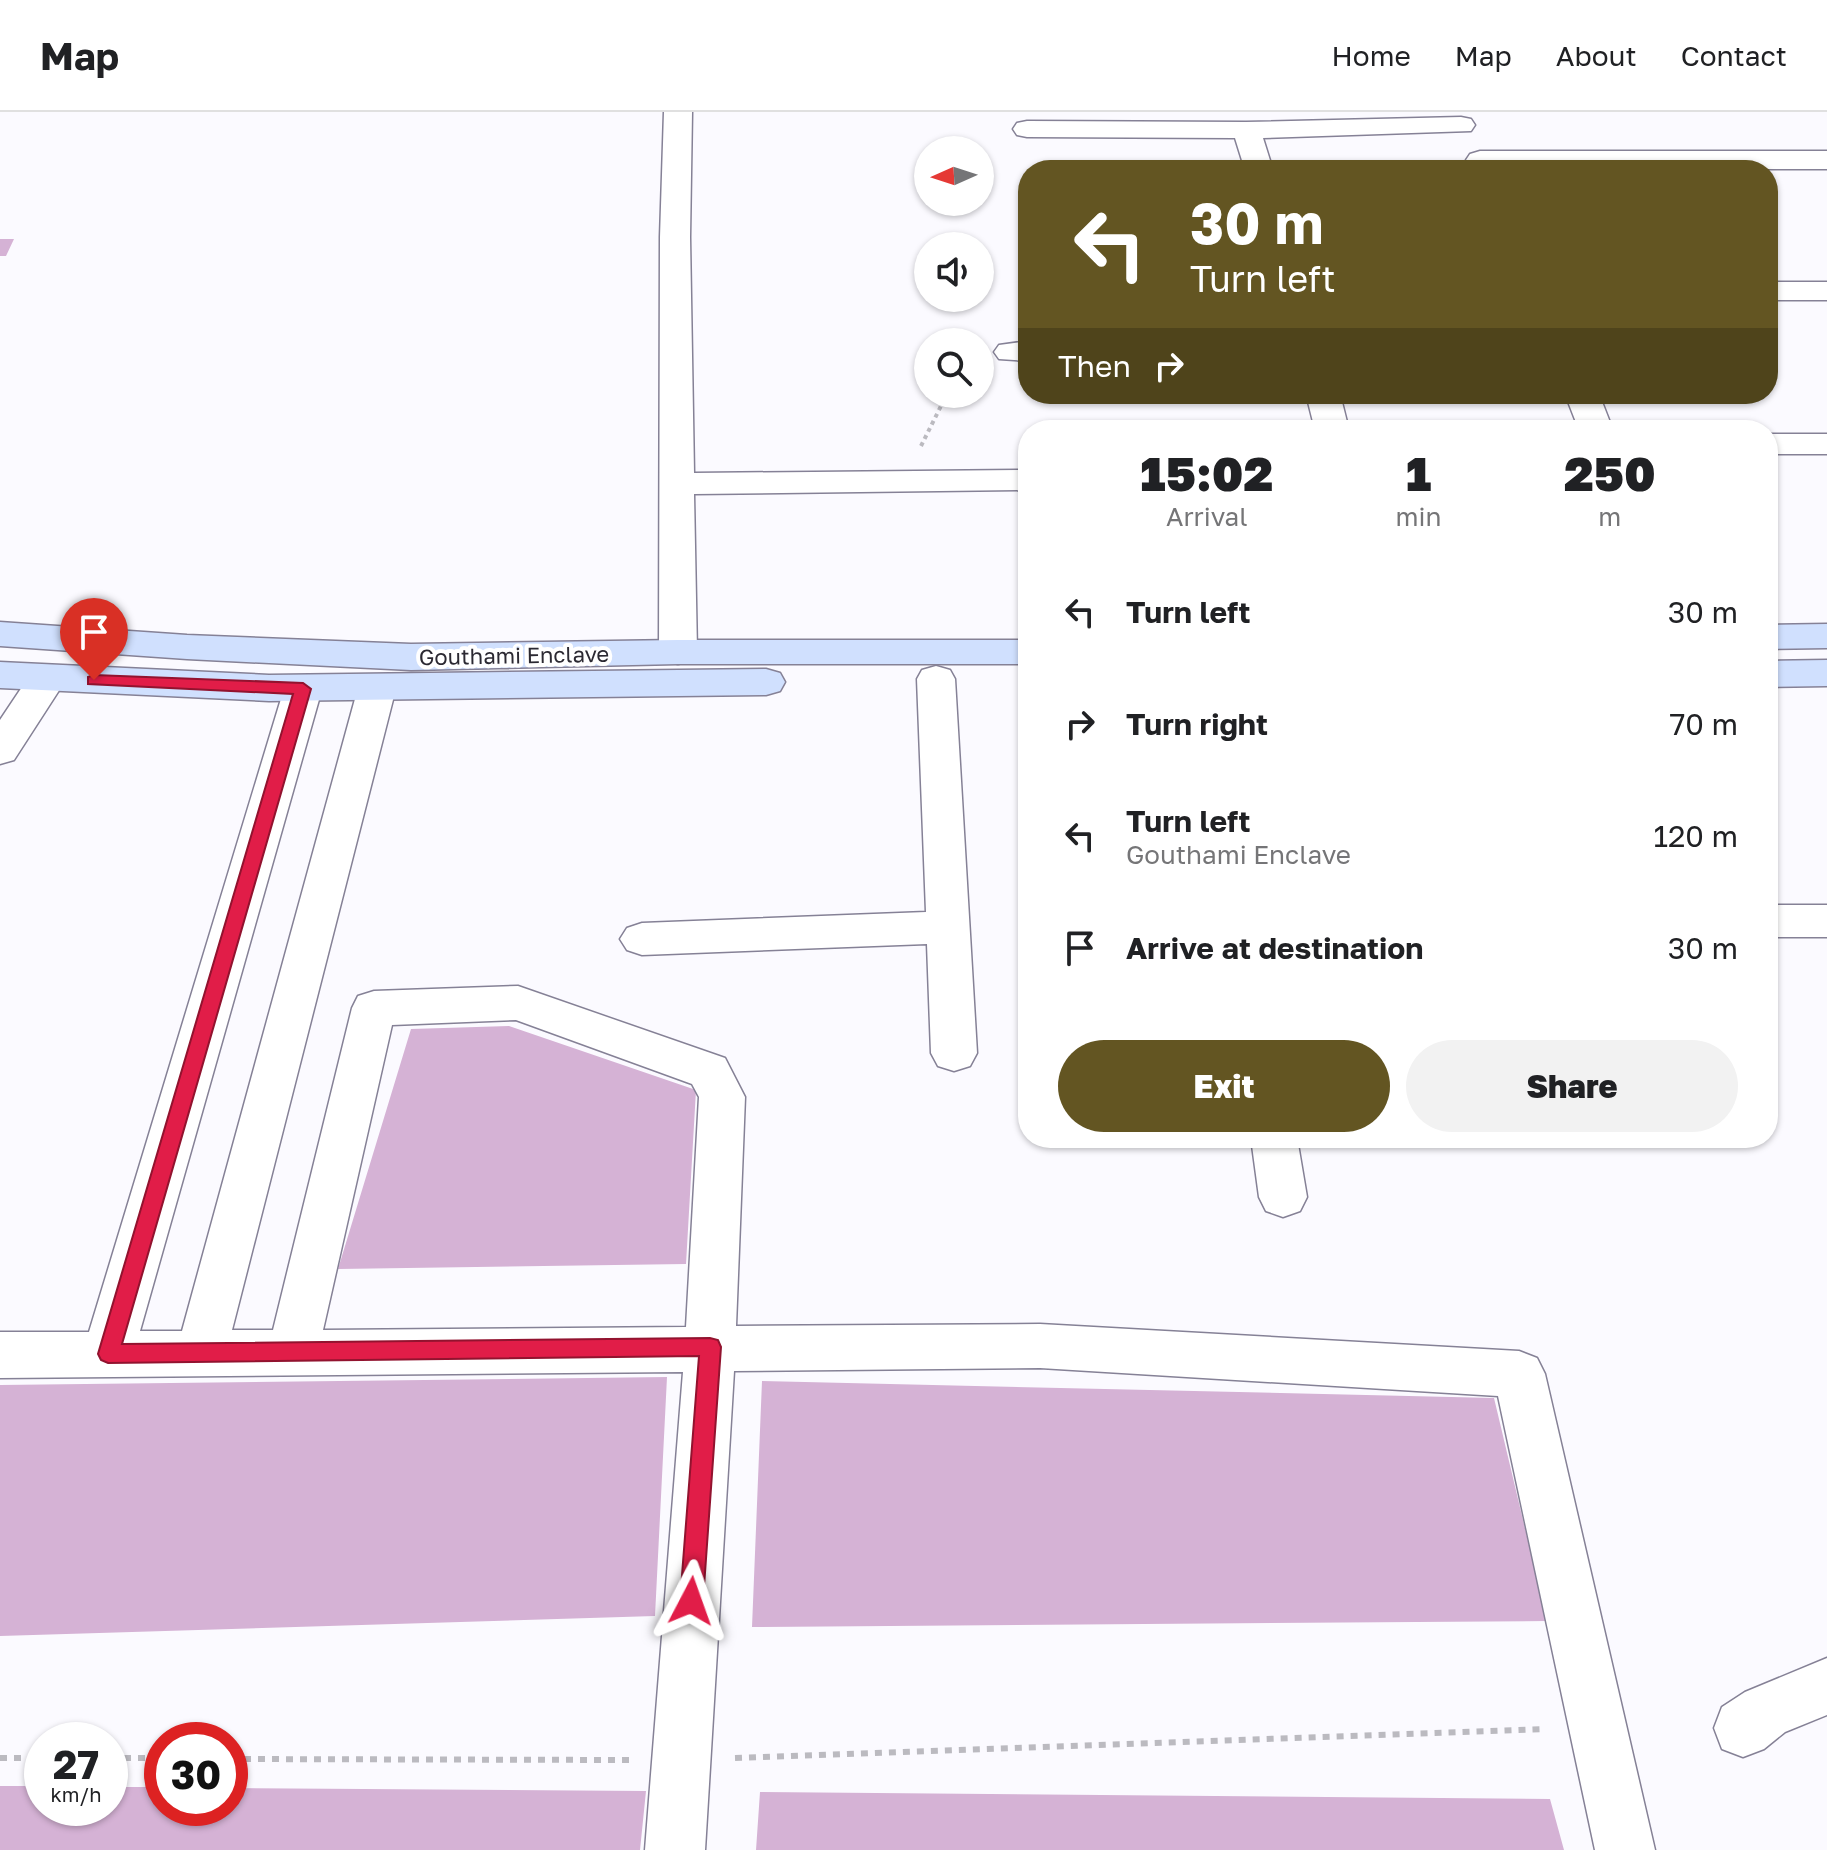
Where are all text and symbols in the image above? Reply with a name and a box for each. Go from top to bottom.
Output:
text: Map [40,33,119,78]
text: Home [1332,39,1411,72]
text: Map [1455,39,1512,72]
text: About [1556,39,1637,72]
text: Contact [1681,39,1787,72]
north arrow [914,136,994,216]
map controls [914,136,994,408]
text: 30 m [1190,189,1324,256]
icon: left [1058,192,1162,296]
button: sound [914,232,994,312]
text: Turn left [1190,257,1336,300]
button: search [914,328,994,408]
icon: right [1147,344,1191,388]
text: Then [1058,348,1131,384]
text: 15:02 [1140,444,1273,502]
text: 1 [1406,444,1431,502]
text: 250 [1564,444,1656,502]
text: Arrival [1166,501,1248,532]
text: min [1396,501,1442,532]
text: m [1598,501,1621,532]
icon: left [1058,590,1102,634]
text: Turn left [1126,594,1251,630]
text: 30 m [1668,594,1738,630]
pin [60,598,128,680]
icon: arrive [72,610,116,654]
street label: Gouthami Enclave [419,640,609,670]
icon: right [1058,702,1102,746]
text: Turn right [1126,706,1268,742]
text: 70 m [1669,706,1738,742]
text: Turn left [1126,803,1251,839]
icon: left [1058,814,1102,858]
text: 120 m [1653,818,1738,854]
text: Gouthami Enclave [1126,839,1351,870]
icon: arrive [1058,926,1102,970]
text: Arrive at destination [1126,930,1423,966]
text: 30 m [1668,930,1738,966]
button: Exit [1058,1040,1390,1132]
button: Share [1406,1040,1738,1132]
position arrow [649,1559,733,1643]
speed limit sign: 30 [144,1722,248,1826]
text: 27 [53,1740,99,1788]
text: km/h [51,1782,101,1806]

